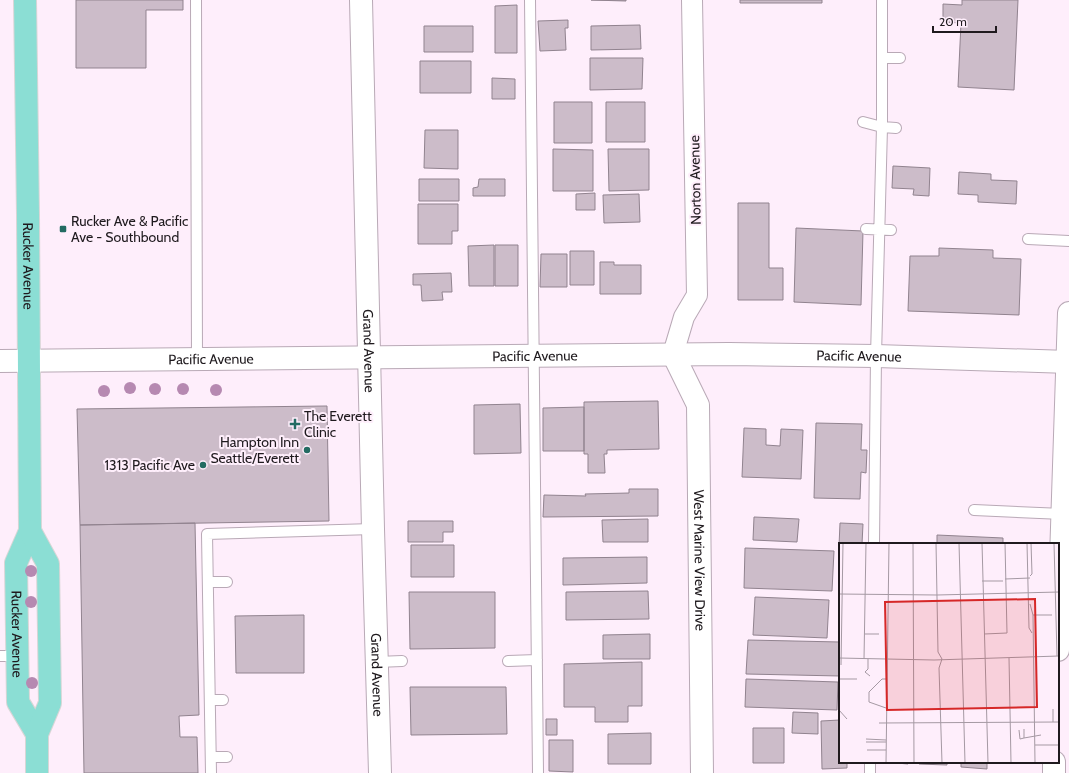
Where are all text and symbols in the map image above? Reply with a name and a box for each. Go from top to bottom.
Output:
scale bar [933,8,996,34]
text: 20 m [939,14,967,29]
street label: Norton Avenue [685,135,705,225]
place label: Rucker Ave & Pacific Ave - Southbound [71,212,188,246]
street label: Rucker Avenue [19,222,38,310]
marker: Rucker Ave & Pacific Ave - Southbound [58,224,68,234]
street label: Grand Avenue [359,309,379,393]
street label: Pacific Avenue [492,346,578,365]
street label: Pacific Avenue [816,346,902,366]
street label: Pacific Avenue [168,350,254,368]
place label: The Everett Clinic [304,407,372,441]
marker: The Everett Clinic [289,418,301,430]
place label: Hampton Inn Seattle/Everett [210,433,299,467]
marker: Hampton Inn Seattle/Everett [302,445,312,455]
place label: 1313 Pacific Ave [105,456,195,474]
marker: 1313 Pacific Ave [198,460,208,470]
street label: West Marine View Drive [690,490,709,631]
inset map [839,543,1059,763]
street label: Rucker Avenue [7,590,27,678]
street label: Grand Avenue [367,633,387,717]

